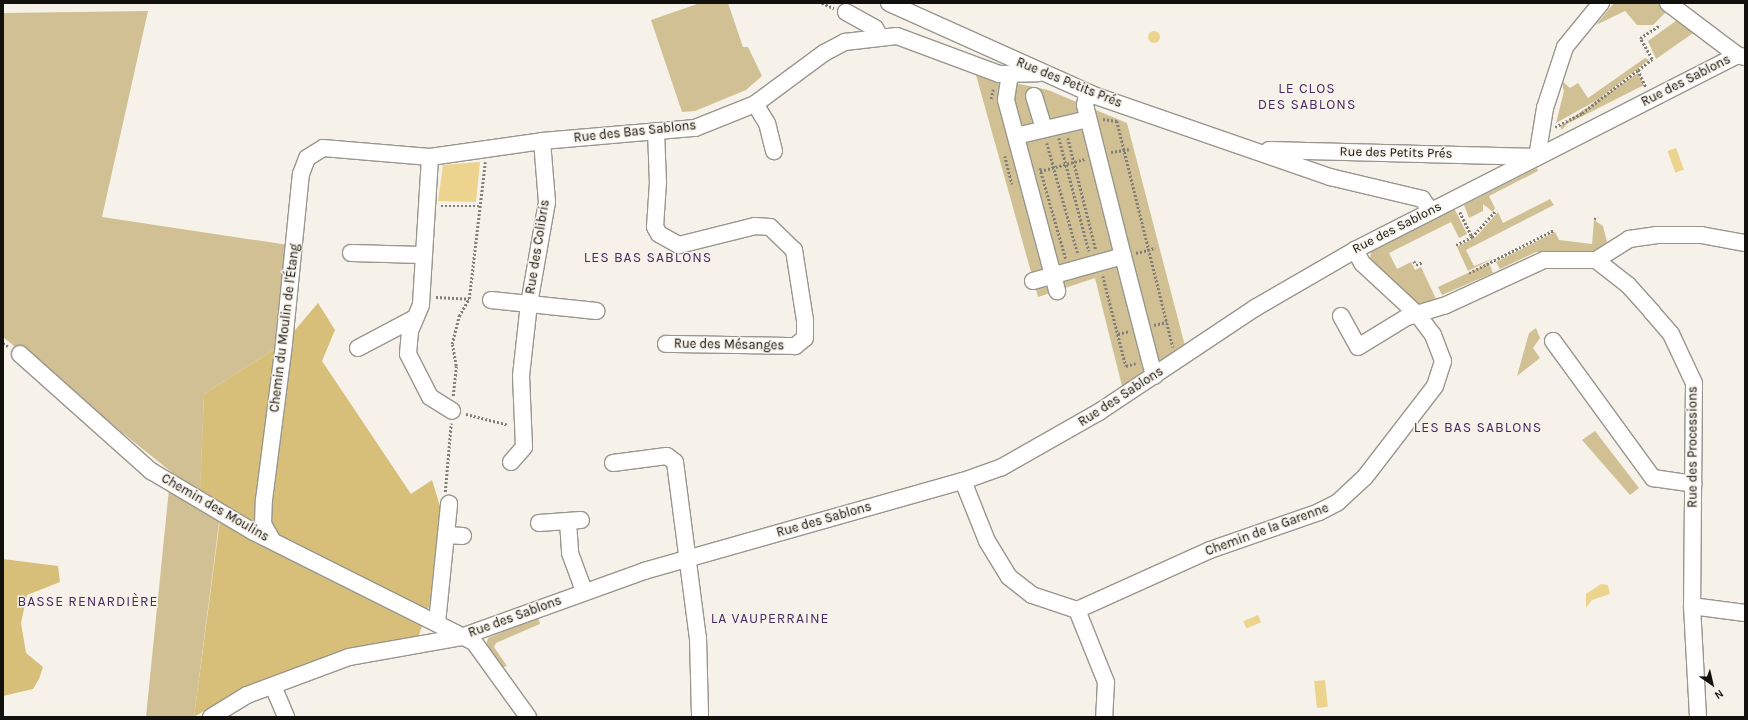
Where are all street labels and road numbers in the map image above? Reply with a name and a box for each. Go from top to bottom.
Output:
street label: Rue des Sablons [1639,52,1733,110]
street label: Rue des Petits Prés [1014,55,1124,111]
street label: Rue des Bas Sablons [573,118,697,146]
street label: Rue des Petits Prés [1340,144,1452,162]
street label: Rue des Colibris [523,199,553,295]
street label: Rue des Sablons [1350,199,1444,257]
street label: Chemin du Moulin de l'Étang [267,243,303,413]
street label: Rue des Mésanges [674,336,784,354]
street label: Rue des Sablons [1076,364,1166,430]
street label: Rue des Processions [1685,386,1701,508]
street label: Chemin des Moulins [158,471,272,545]
street label: Rue des Sablons [775,499,873,541]
street label: Chemin de la Garenne [1203,500,1331,560]
street label: Rue des Sablons [466,593,564,641]

